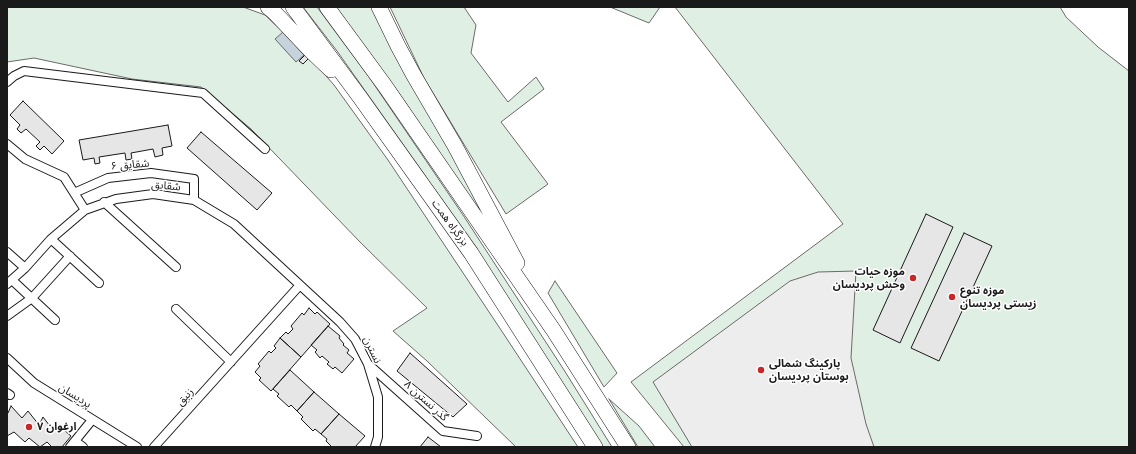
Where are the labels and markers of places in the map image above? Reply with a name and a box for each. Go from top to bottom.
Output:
place label: موزه حیات وحش پردیسان [833,265,905,291]
marker: موزه حیات وحش پردیسان [908,273,918,283]
place label: موزه تنوع زیستی پردیسان [960,284,1037,310]
marker: موزه تنوع زیستی پردیسان [947,292,957,302]
place label: پارکینگ شمالی بوستان پردیسان [769,357,849,383]
marker: پارکینگ شمالی بوستان پردیسان [756,365,766,375]
place label: ارغوان ۷ [37,420,76,434]
marker: ارغوان ۷ [24,422,34,432]

